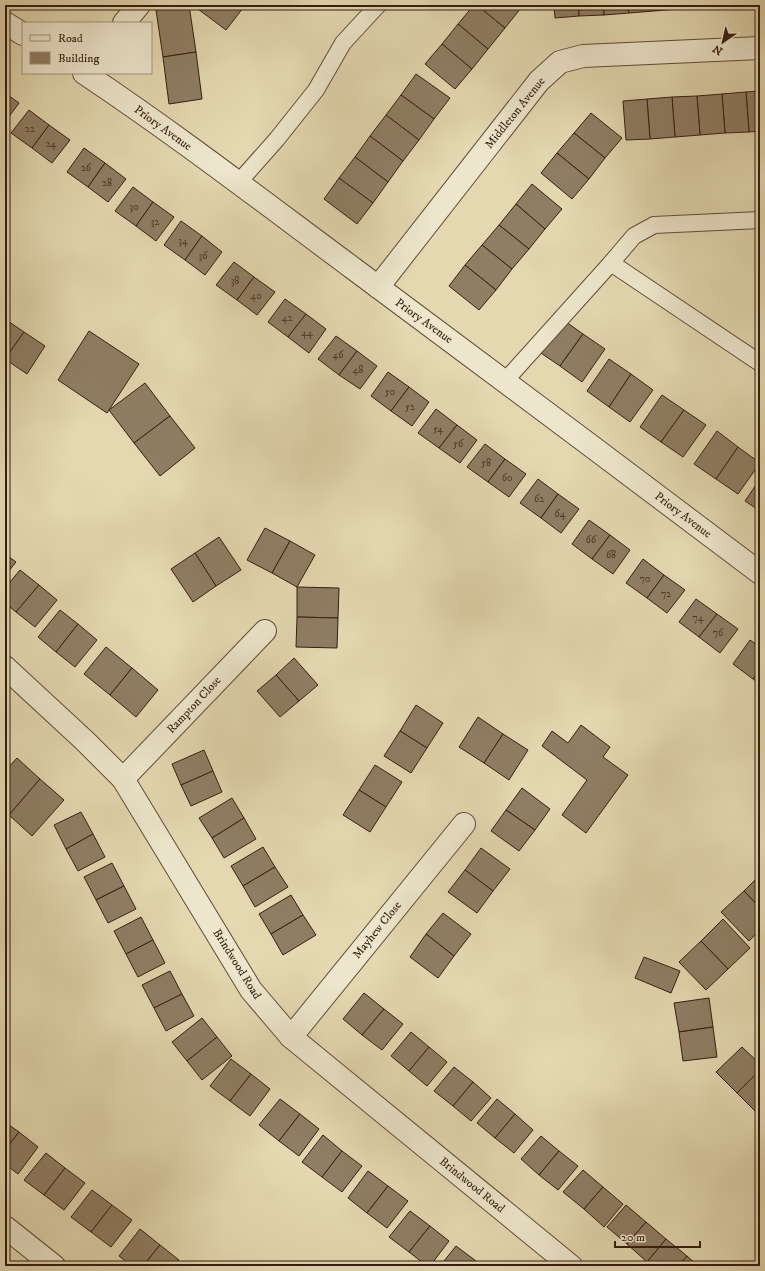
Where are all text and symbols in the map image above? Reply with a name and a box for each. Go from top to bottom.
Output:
legend [22,22,152,74]
north arrow [703,22,743,62]
text: Road [58,31,83,46]
text: N [710,41,726,58]
text: Building [58,51,99,66]
street label: Middleton Avenue [482,74,548,152]
street label: Priory Avenue [131,102,195,154]
house number: 22 [25,123,35,135]
house number: 24 [46,138,57,150]
house number: 26 [81,162,92,174]
house number: 28 [102,177,112,189]
house number: 30 [129,201,139,213]
house number: 32 [151,216,159,228]
house number: 34 [178,235,188,247]
house number: 36 [199,250,208,262]
house number: 38 [231,275,239,287]
house number: 40 [250,290,262,302]
street label: Priory Avenue [392,295,456,347]
house number: 42 [282,312,292,324]
house number: 44 [301,327,313,339]
house number: 46 [333,349,344,361]
house number: 48 [353,364,363,376]
house number: 50 [385,386,395,398]
house number: 52 [405,401,415,413]
house number: 54 [433,423,443,435]
house number: 56 [453,438,464,450]
house number: 58 [481,457,491,469]
house number: 60 [502,472,512,484]
street label: Priory Avenue [651,489,715,541]
house number: 62 [534,493,544,505]
house number: 64 [555,508,566,520]
house number: 66 [586,534,597,546]
house number: 68 [606,549,616,561]
house number: 70 [640,573,650,585]
house number: 72 [661,588,671,600]
house number: 74 [693,612,704,624]
house number: 76 [713,627,724,639]
street label: Rampton Close [164,673,224,737]
street label: Mayhew Close [349,898,405,962]
street label: Brindwood Road [209,926,265,1002]
street label: Brindwood Road [436,1154,508,1216]
scale bar [615,1223,700,1249]
text: 20 m [621,1230,645,1245]

